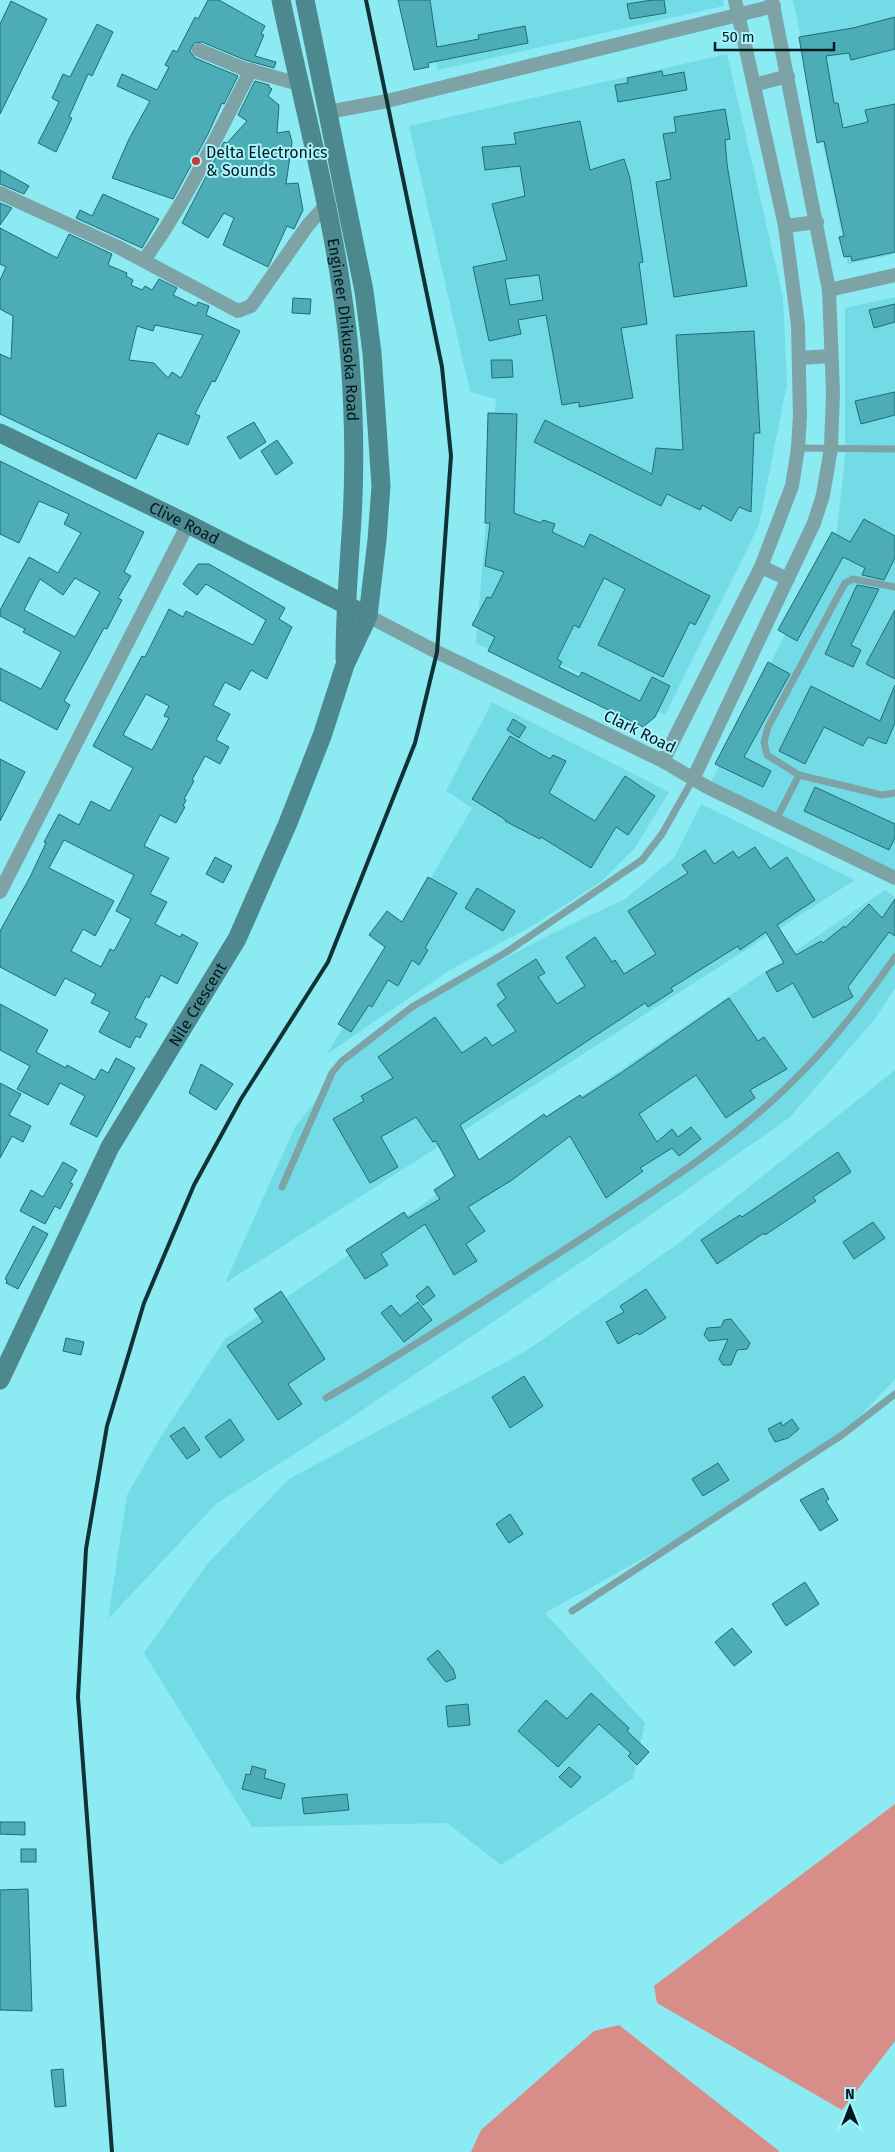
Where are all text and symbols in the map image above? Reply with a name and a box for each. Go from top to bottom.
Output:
scale bar [715,20,834,52]
text: 50 m [722,28,755,46]
place label: Delta Electronics & Sounds [206,143,328,180]
marker: Delta Electronics & Sounds [190,155,202,167]
street label: Engineer Dhikusoka Road [323,237,362,422]
street label: Clive Road [146,498,222,548]
street label: Clark Road [601,706,679,757]
street label: Nile Crescent [165,959,231,1050]
north arrow [825,2082,875,2132]
text: N [845,2086,855,2103]

